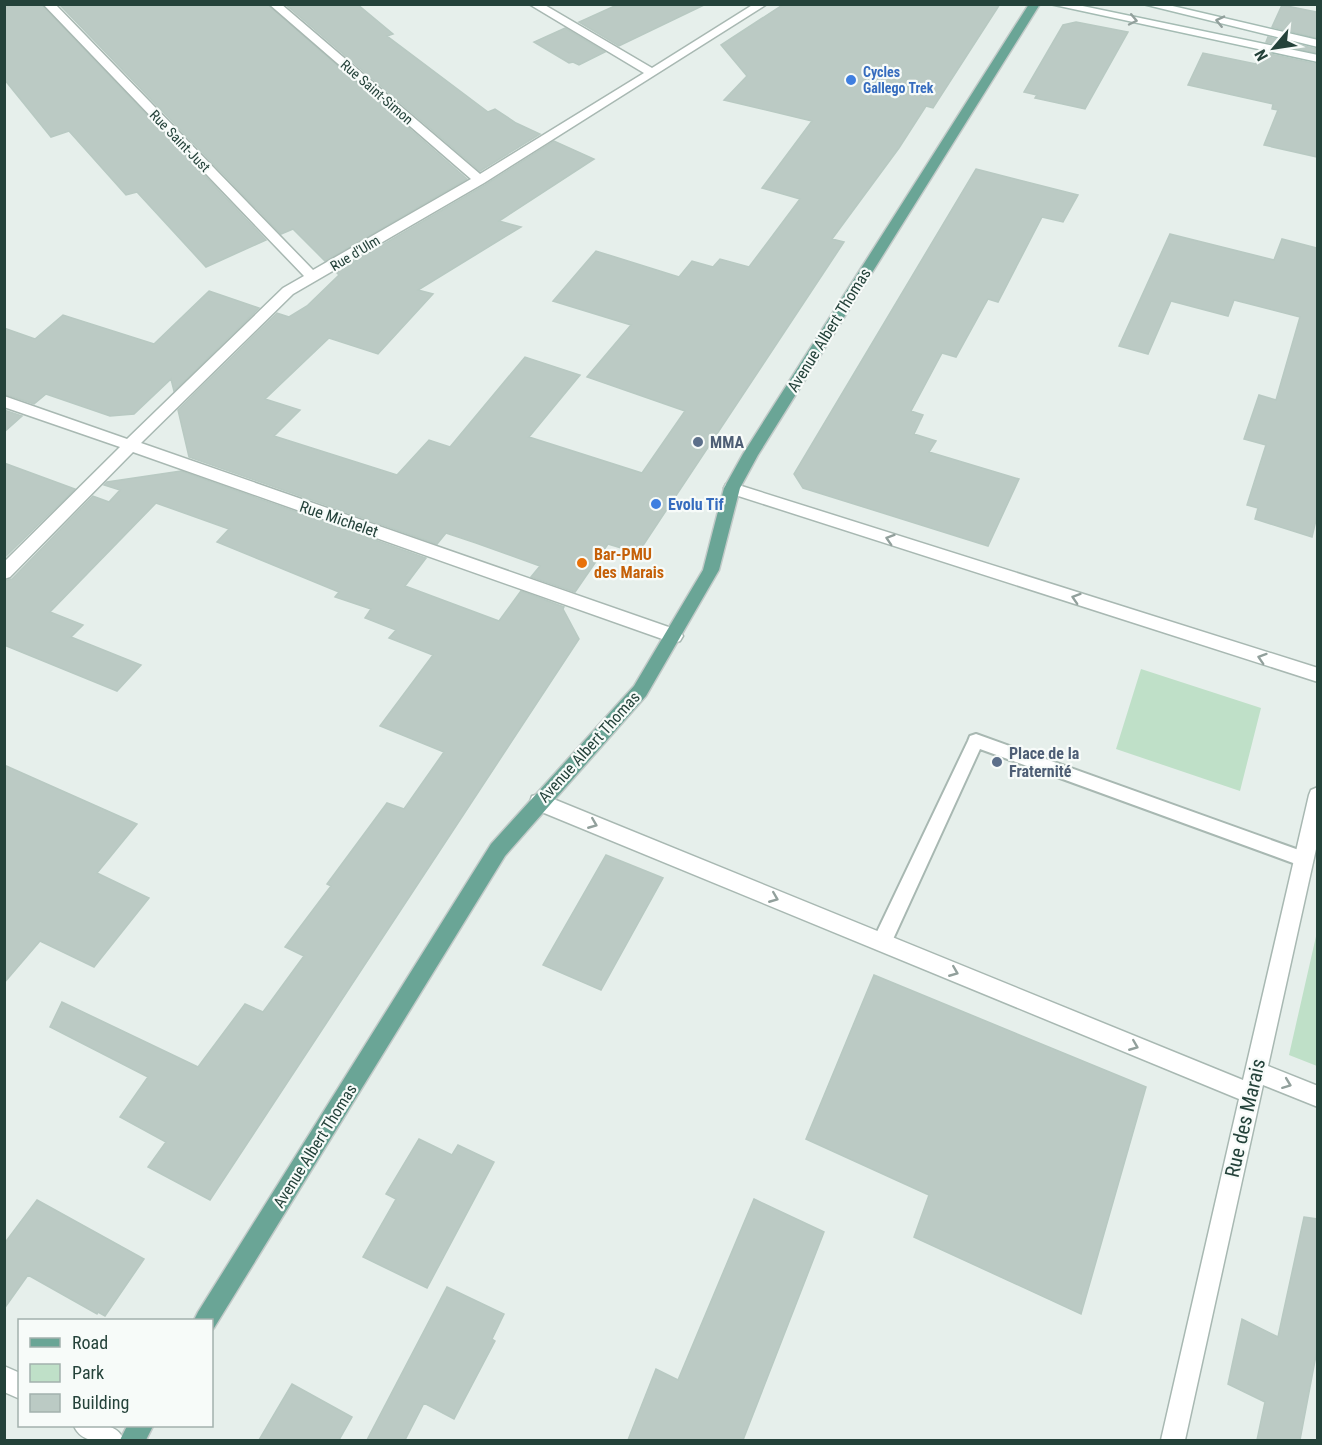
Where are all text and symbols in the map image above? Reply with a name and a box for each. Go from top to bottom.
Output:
one-way arrow [1128,13,1138,26]
one-way arrow [1215,15,1225,28]
north arrow [1244,18,1304,78]
text: N [1251,46,1272,64]
street label: Rue Saint-Simon [338,56,416,128]
place label: Cycles Gallego Trek [863,64,934,96]
marker: Cycles Gallego Trek [844,73,858,87]
street label: Rue Saint-Just [147,107,213,175]
street label: Rue d'Ulm [327,232,383,274]
street label: Avenue Albert Thomas [783,265,875,395]
place label: MMA [710,433,744,452]
marker: MMA [691,435,705,449]
place label: Evolu Tif [668,495,725,514]
street label: Rue Michelet [297,497,381,541]
marker: Evolu Tif [649,497,663,511]
one-way arrow [885,534,896,546]
place label: Bar-PMU des Marais [594,545,664,582]
marker: Bar-PMU des Marais [575,556,589,570]
one-way arrow [1071,593,1082,605]
one-way arrow [1257,652,1268,665]
street label: Avenue Albert Thomas [534,688,644,806]
place label: Place de la Fraternité [1009,744,1080,781]
marker: Place de la Fraternité [990,755,1004,769]
one-way arrow [587,817,598,829]
one-way arrow [767,891,778,903]
one-way arrow [948,965,959,977]
one-way arrow [1128,1039,1139,1051]
street label: Rue des Marais [1220,1056,1270,1180]
one-way arrow [1281,1077,1291,1090]
street label: Avenue Albert Thomas [269,1081,361,1211]
legend [18,1319,213,1427]
text: Road [72,1332,108,1353]
text: Park [72,1362,104,1383]
text: Building [72,1392,129,1413]

